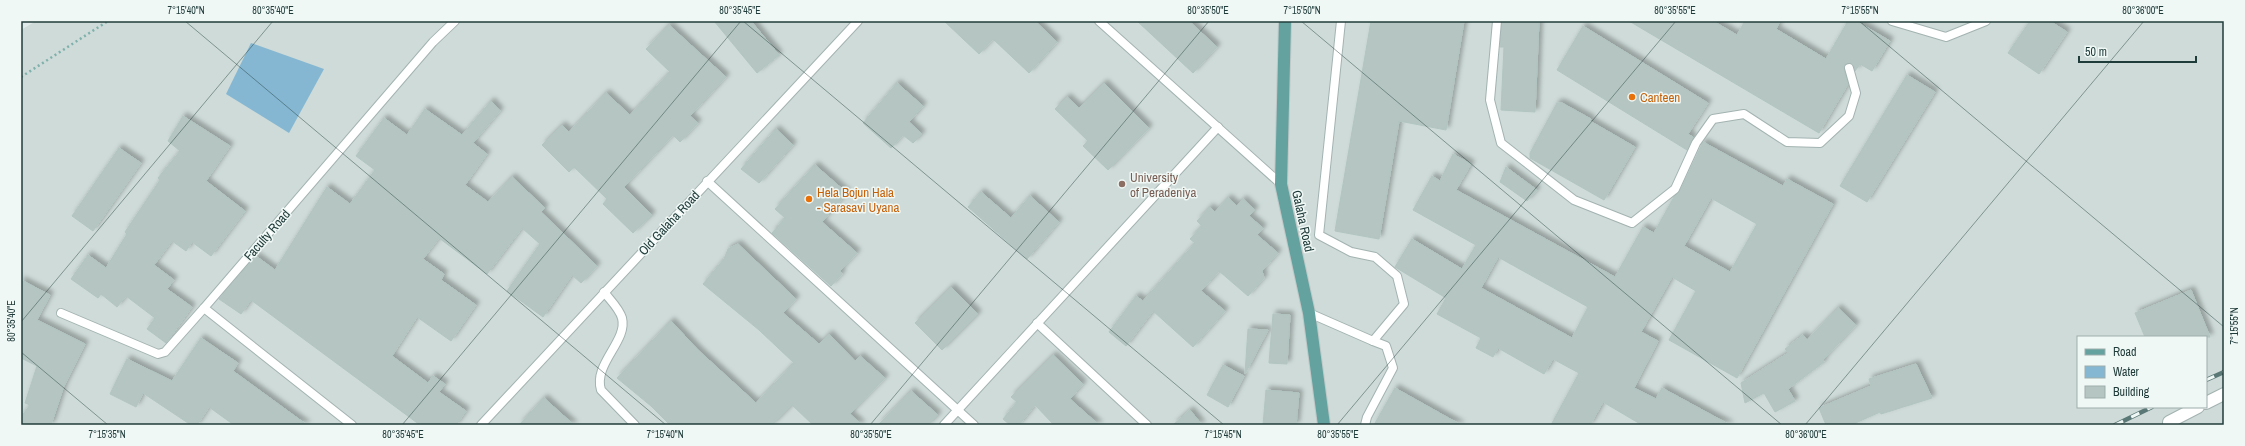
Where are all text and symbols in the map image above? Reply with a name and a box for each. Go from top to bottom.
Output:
text: 7°15'40"N [167,4,205,17]
text: 80°35'40"E [252,4,294,17]
text: 80°35'45"E [719,4,761,17]
text: 80°35'50"E [1187,4,1229,17]
text: 7°15'50"N [1283,4,1321,17]
text: 80°35'55"E [1654,4,1696,17]
text: 7°15'55"N [1841,4,1879,17]
text: 80°36'00"E [2122,4,2164,17]
scale bar [2079,38,2196,64]
text: 50 m [2085,44,2107,60]
place label: Canteen [1640,89,1680,106]
marker: Canteen [1627,92,1637,102]
place label: University of Peradeniya [1130,169,1196,201]
marker: University of Peradeniya [1117,179,1127,189]
place label: Hela Bojun Hala - Sarasavi Uyana [817,184,899,216]
street label: Old Galaha Road [635,187,703,259]
street label: Galaha Road [1288,189,1318,254]
marker: Hela Bojun Hala - Sarasavi Uyana [804,194,814,204]
street label: Faculty Road [240,206,294,264]
text: 80°35'40"E [5,300,18,342]
text: 7°15'55"N [2228,307,2241,345]
legend [2077,336,2207,408]
text: Road [2113,344,2137,360]
text: Water [2113,364,2140,380]
text: Building [2113,384,2150,400]
text: 7°15'35"N [88,428,126,441]
text: 80°35'45"E [382,428,424,441]
text: 7°15'40"N [646,428,684,441]
text: 80°35'50"E [850,428,892,441]
text: 7°15'45"N [1204,428,1242,441]
text: 80°35'55"E [1317,428,1359,441]
text: 80°36'00"E [1785,428,1827,441]

